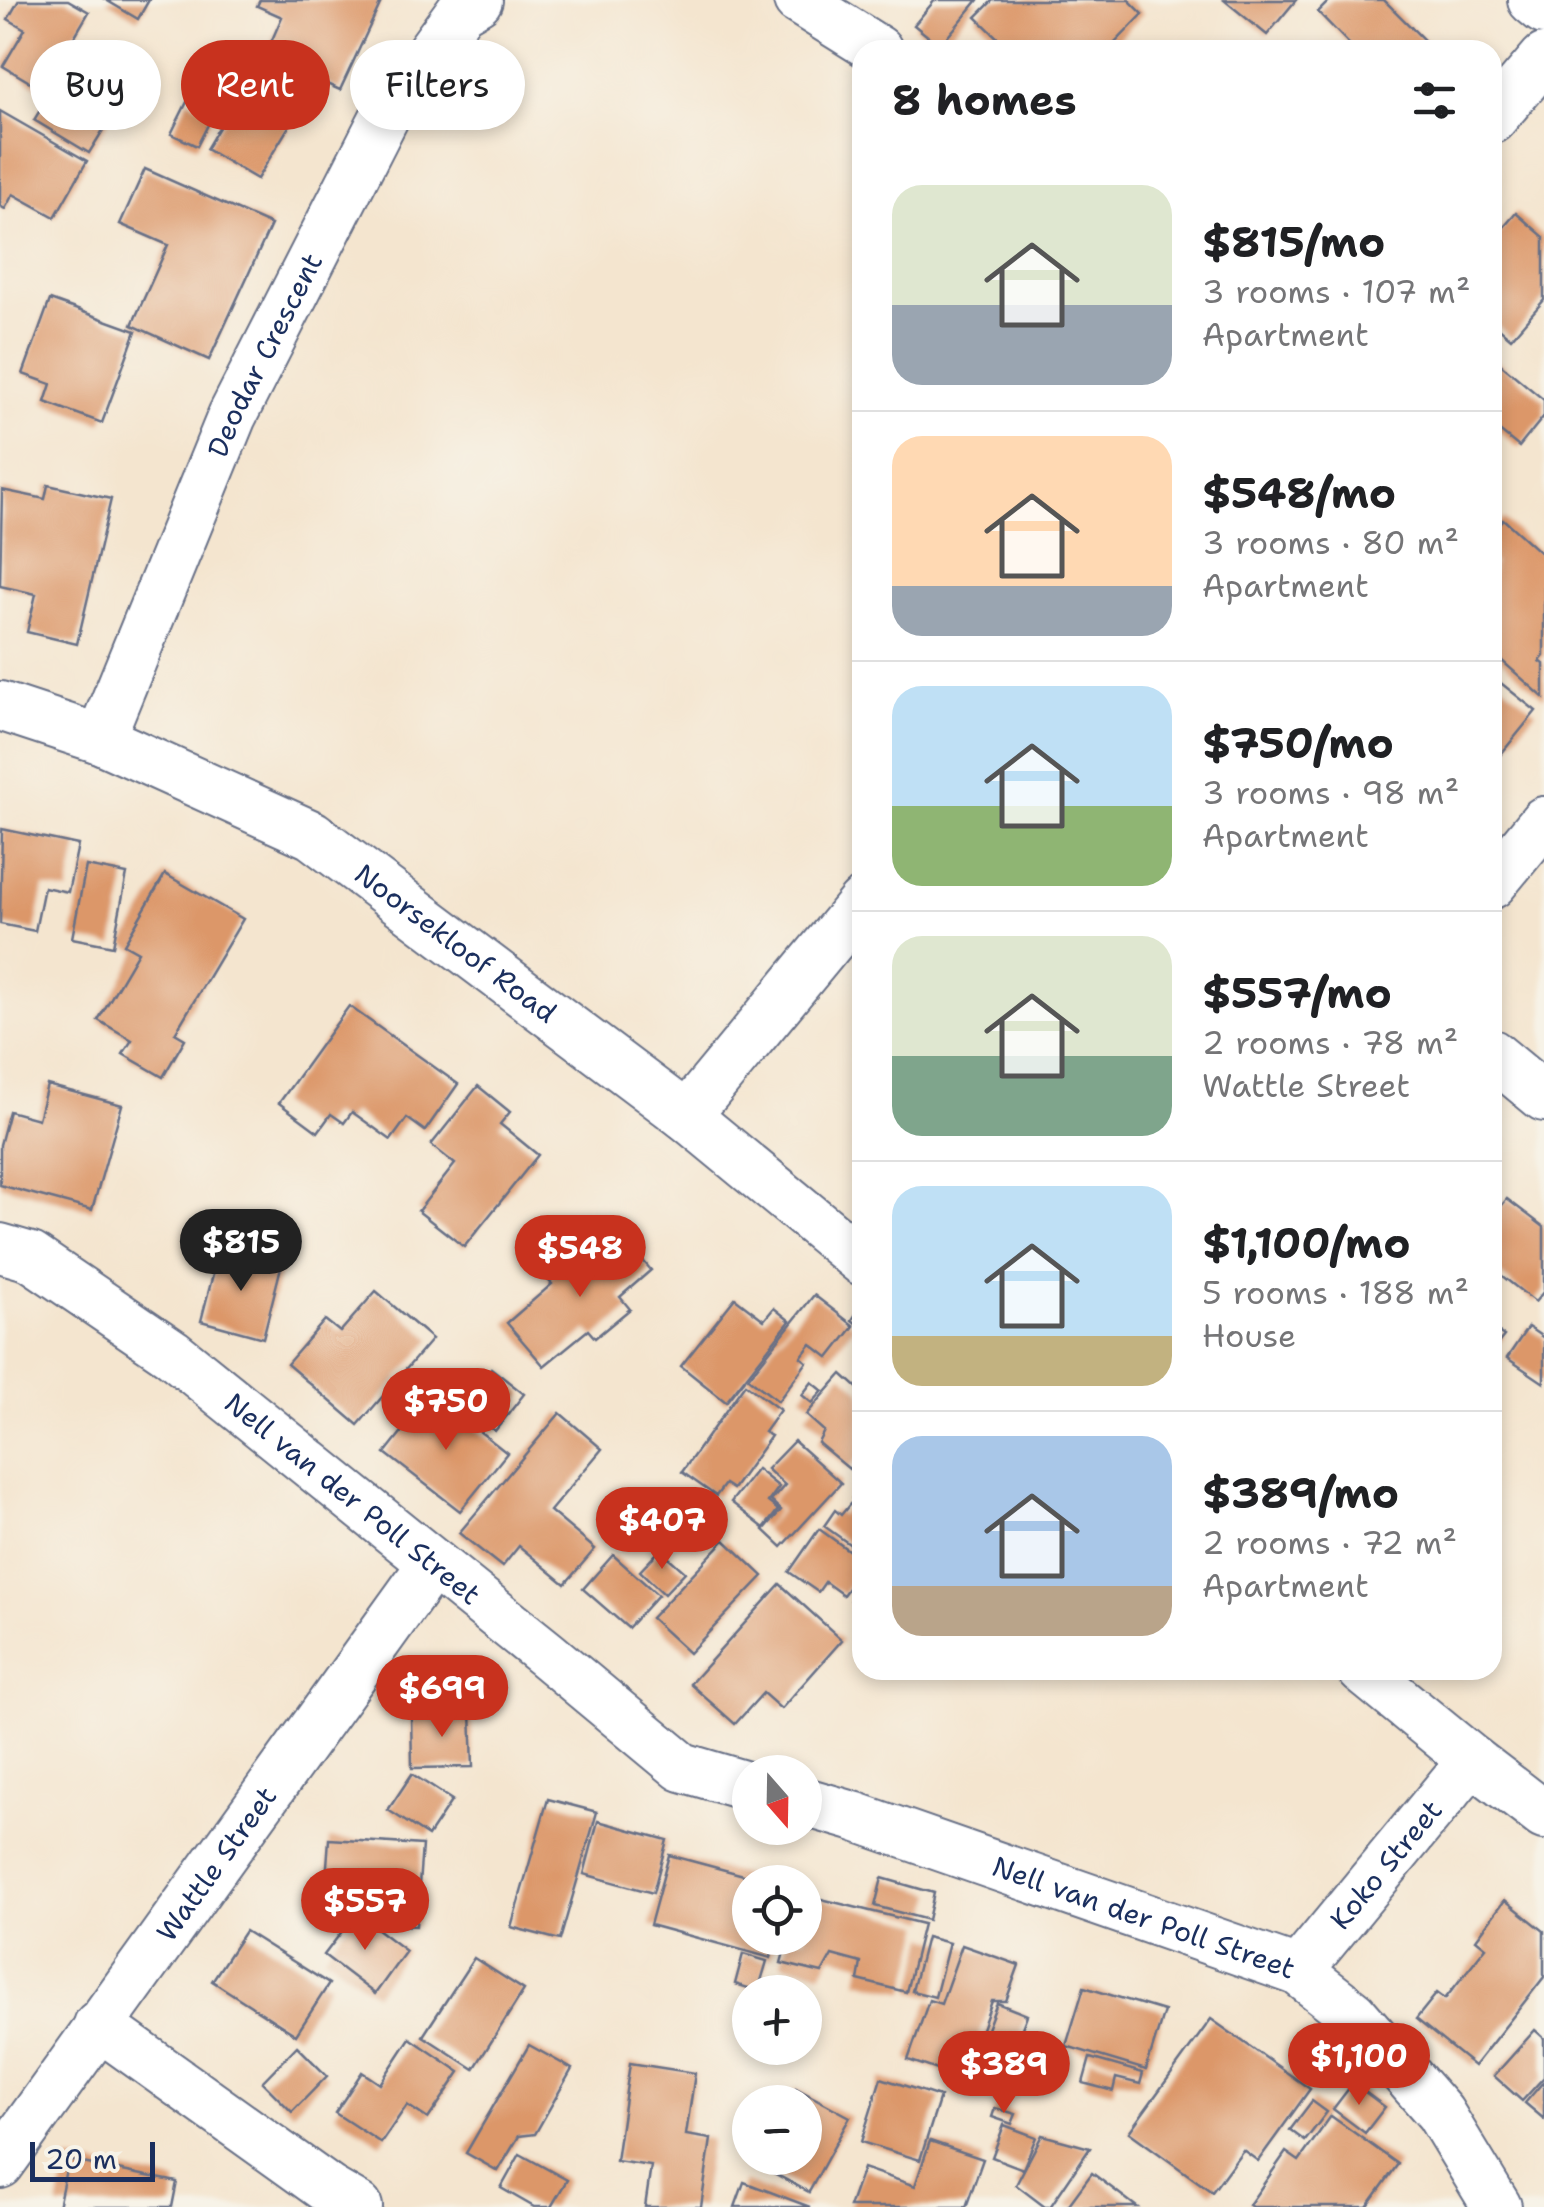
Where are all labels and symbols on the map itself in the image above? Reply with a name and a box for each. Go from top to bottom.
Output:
street label: Deodar Crescent [198,246,331,463]
street label: Noorsekloof Road [347,855,565,1031]
pin: $815 [182,1209,300,1294]
pin: $548 [521,1215,639,1300]
pin: $750 [387,1368,505,1453]
street label: Nell van der Poll Street [217,1384,489,1613]
pin: $407 [603,1487,721,1572]
pin: $699 [383,1655,501,1740]
north arrow [732,1755,822,1845]
street label: Wattle Street [148,1779,285,1949]
street label: Koko Street [1321,1792,1450,1937]
street label: Nell van der Poll Street [987,1847,1300,1988]
pin: $557 [306,1868,424,1953]
pin: $1,100 [1278,2023,1440,2108]
pin: $389 [945,2031,1063,2116]
scale bar [30,2137,155,2182]

